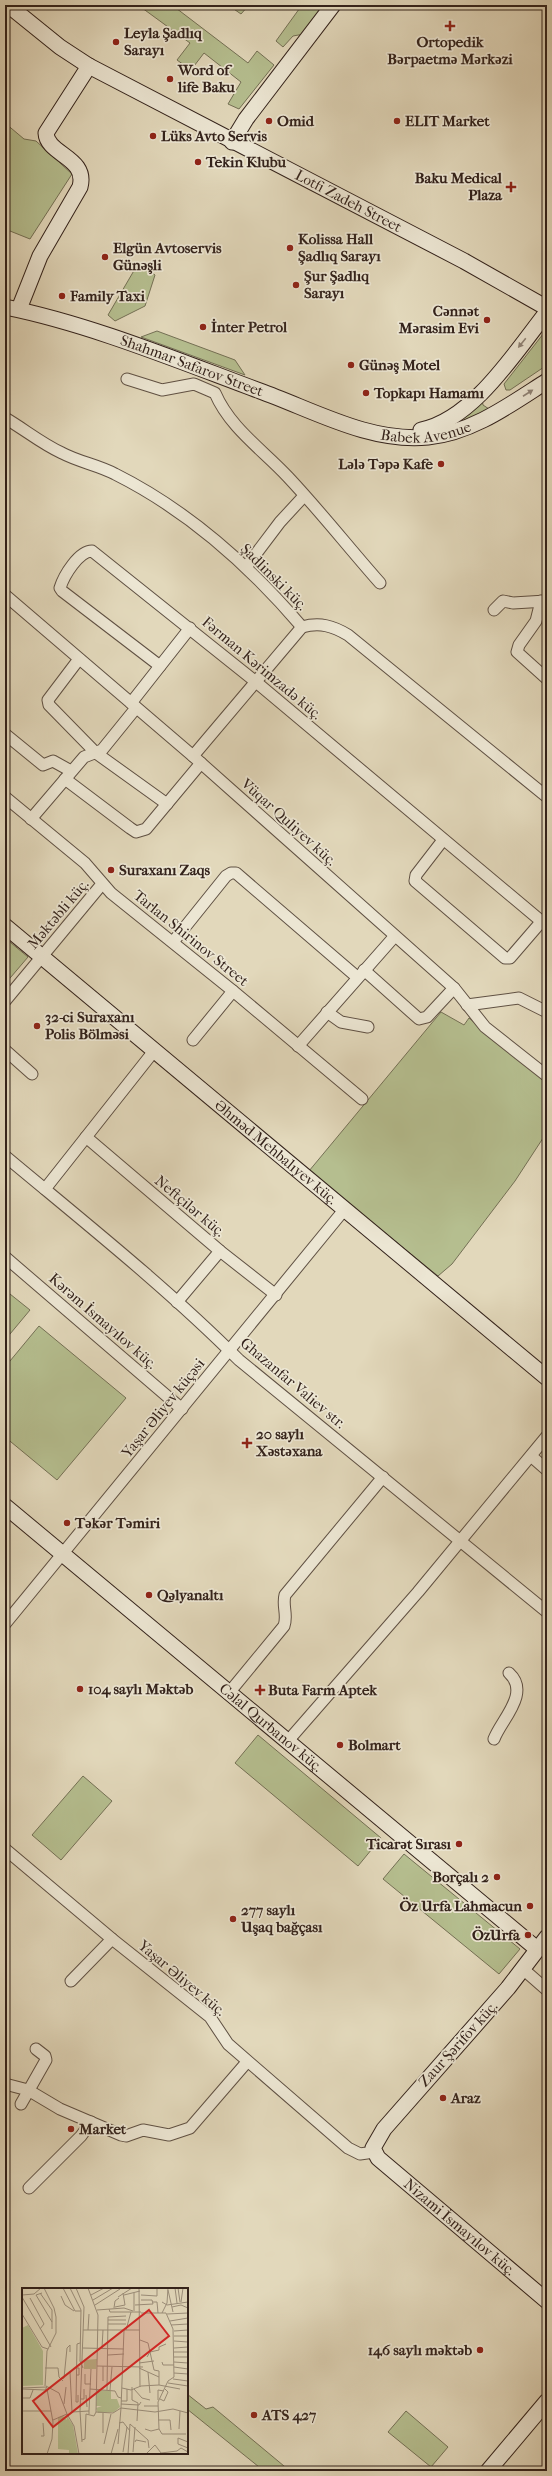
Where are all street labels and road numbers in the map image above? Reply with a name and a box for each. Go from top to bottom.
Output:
street label: Lotfi Zadeh Street [292,166,405,236]
street label: Shahmar Safarov Street [118,331,266,401]
street label: Babek Avenue [379,417,474,447]
street label: Şadlinski küç. [237,540,311,614]
street label: Fərman Kərimzadə küç. [199,613,326,723]
street label: Vüqar Quliyev küç. [237,774,340,870]
street label: Məktəbli küç. [24,875,92,952]
street label: Tarlan Shirinov Street [130,886,253,990]
street label: Əhməd Mehbalıyev küç. [211,1096,341,1208]
street label: Neftçilər küç. [151,1171,229,1241]
street label: Kərəm İsmayılov küç. [45,1269,161,1373]
street label: Ghazanfar Valiev str. [237,1334,349,1432]
street label: Yaşar Əliyev küçəsi [117,1354,209,1462]
street label: Cəlal Qurbanov küç. [216,1679,326,1776]
street label: Yaşar Əliyev küç. [134,1936,229,2020]
street label: Zaur Şərifov küç. [415,1997,501,2090]
street label: Nizami İsmayılov küç. [400,2175,519,2279]

